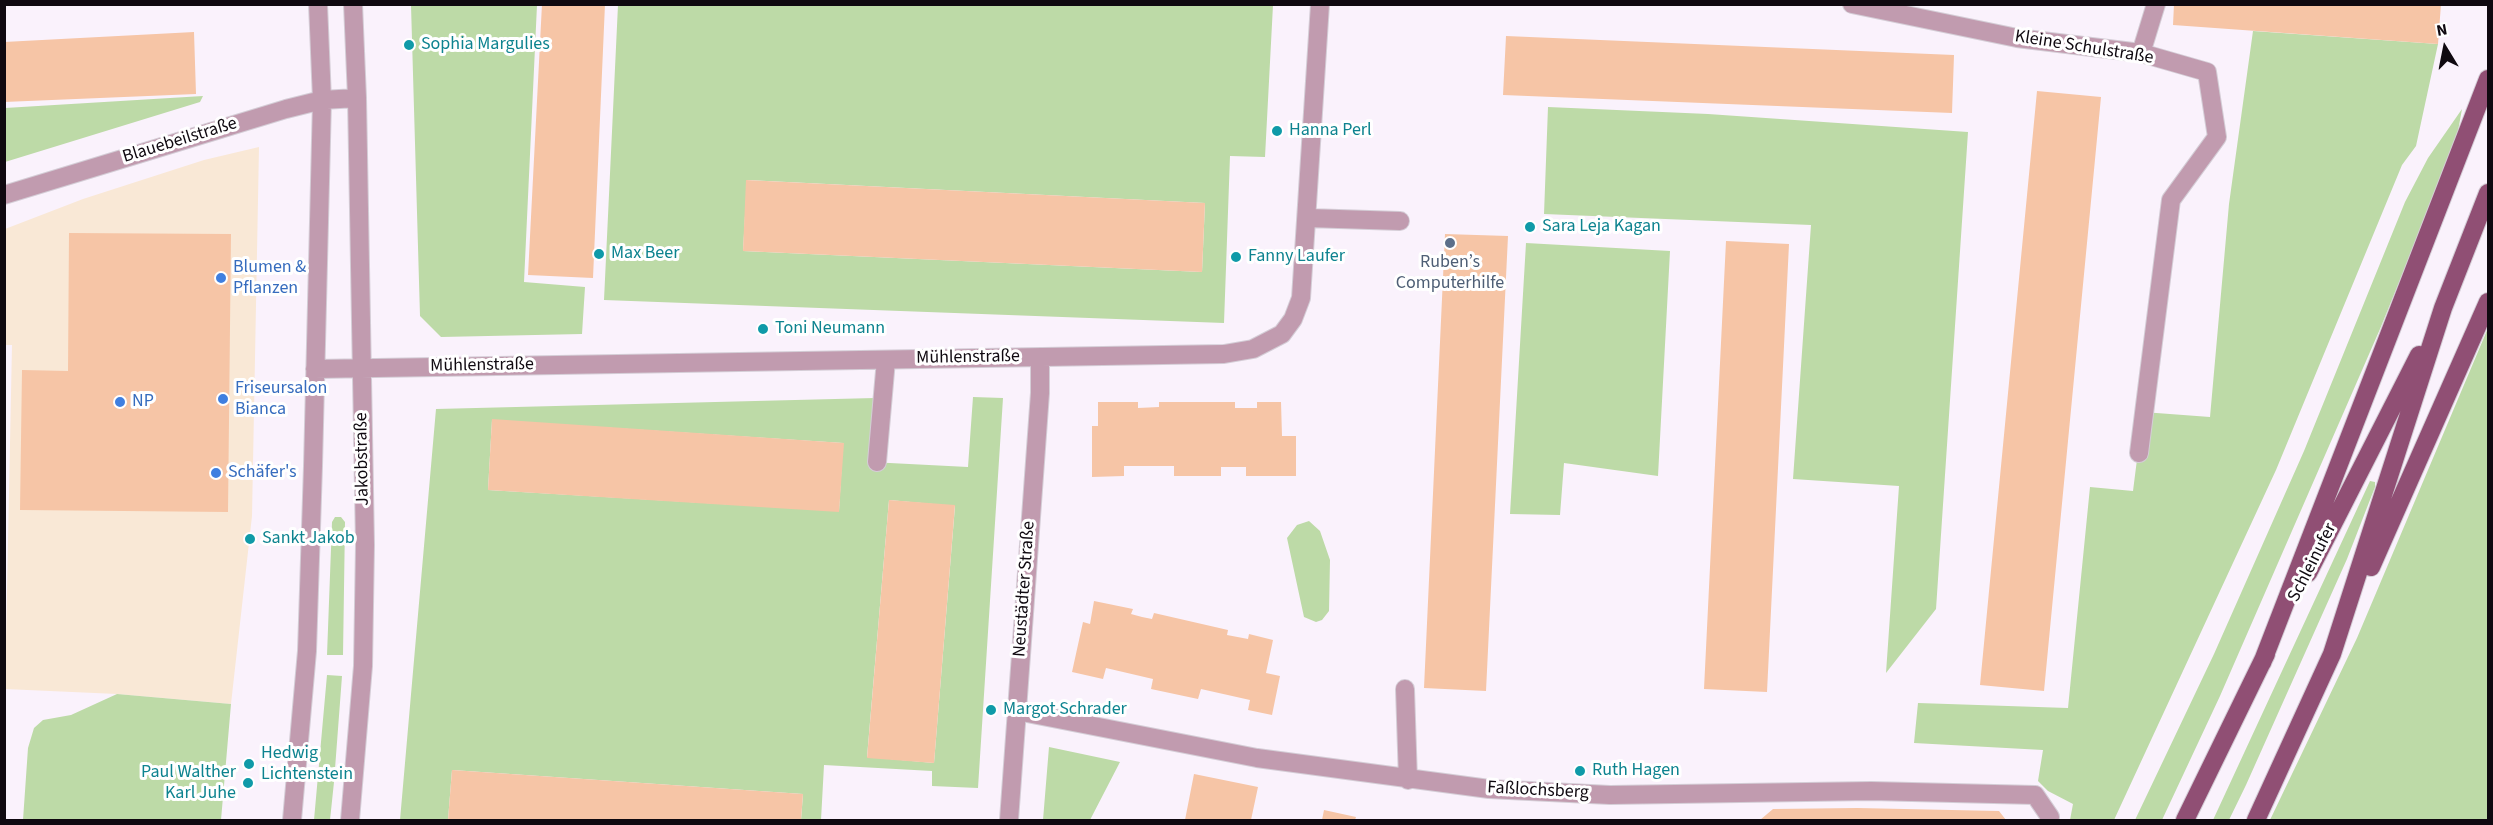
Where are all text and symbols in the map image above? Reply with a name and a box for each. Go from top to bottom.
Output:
north arrow [2415,18,2475,78]
text: N [2435,19,2449,42]
street label: Kleine Schulstraße [2013,26,2155,70]
place label: Sophia Margulies [421,34,550,56]
marker: Sophia Margulies [402,38,416,52]
street label: Blauebeilstraße [120,113,240,169]
place label: Hanna Perl [1289,120,1372,142]
marker: Hanna Perl [1270,124,1284,138]
place label: Sara Leja Kagan [1542,216,1661,238]
marker: Sara Leja Kagan [1523,220,1537,234]
marker: Ruben’s Computerhilfe [1443,236,1457,250]
place label: Max Beer [611,243,679,265]
place label: Fanny Laufer [1248,246,1345,268]
marker: Max Beer [592,247,606,261]
marker: Fanny Laufer [1229,250,1243,264]
place label: Ruben’s Computerhilfe [1396,252,1504,294]
place label: Blumen & Pflanzen [233,257,306,300]
marker: Blumen & Pflanzen [214,271,228,285]
place label: Toni Neumann [775,318,885,340]
marker: Toni Neumann [756,322,770,336]
street label: Mühlenstraße [916,346,1020,370]
street label: Mühlenstraße [430,354,534,378]
place label: Friseursalon Bianca [235,378,327,420]
place label: NP [132,391,154,413]
marker: Friseursalon Bianca [216,392,230,406]
marker: NP [113,395,127,409]
street label: Jakobstraße [351,412,375,506]
place label: Schäfer's [228,462,297,484]
marker: Schäfer's [209,466,223,480]
street label: Neustädter Straße [1009,520,1041,658]
street label: Schleinufer [2284,520,2342,606]
place label: Sankt Jakob [262,528,355,550]
marker: Sankt Jakob [243,532,257,546]
place label: Margot Schrader [1003,699,1127,721]
marker: Margot Schrader [984,703,998,717]
place label: Hedwig Lichtenstein [261,743,353,786]
marker: Hedwig Lichtenstein [242,757,256,771]
place label: Ruth Hagen [1592,760,1680,782]
place label: Paul Walther Karl Juhe [141,762,236,804]
marker: Ruth Hagen [1573,764,1587,778]
marker: Paul Walther Karl Juhe [241,776,255,790]
street label: Faßlochsberg [1487,778,1589,804]

